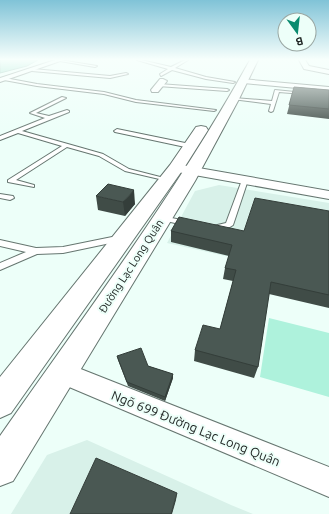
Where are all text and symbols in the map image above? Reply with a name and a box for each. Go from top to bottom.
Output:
north arrow [277,12,317,52]
text: B [295,35,305,48]
street label: Đường Lạc Long Quân [96,217,167,315]
street label: Ngõ 699 Đường Lạc Long Quân [109,388,282,469]

